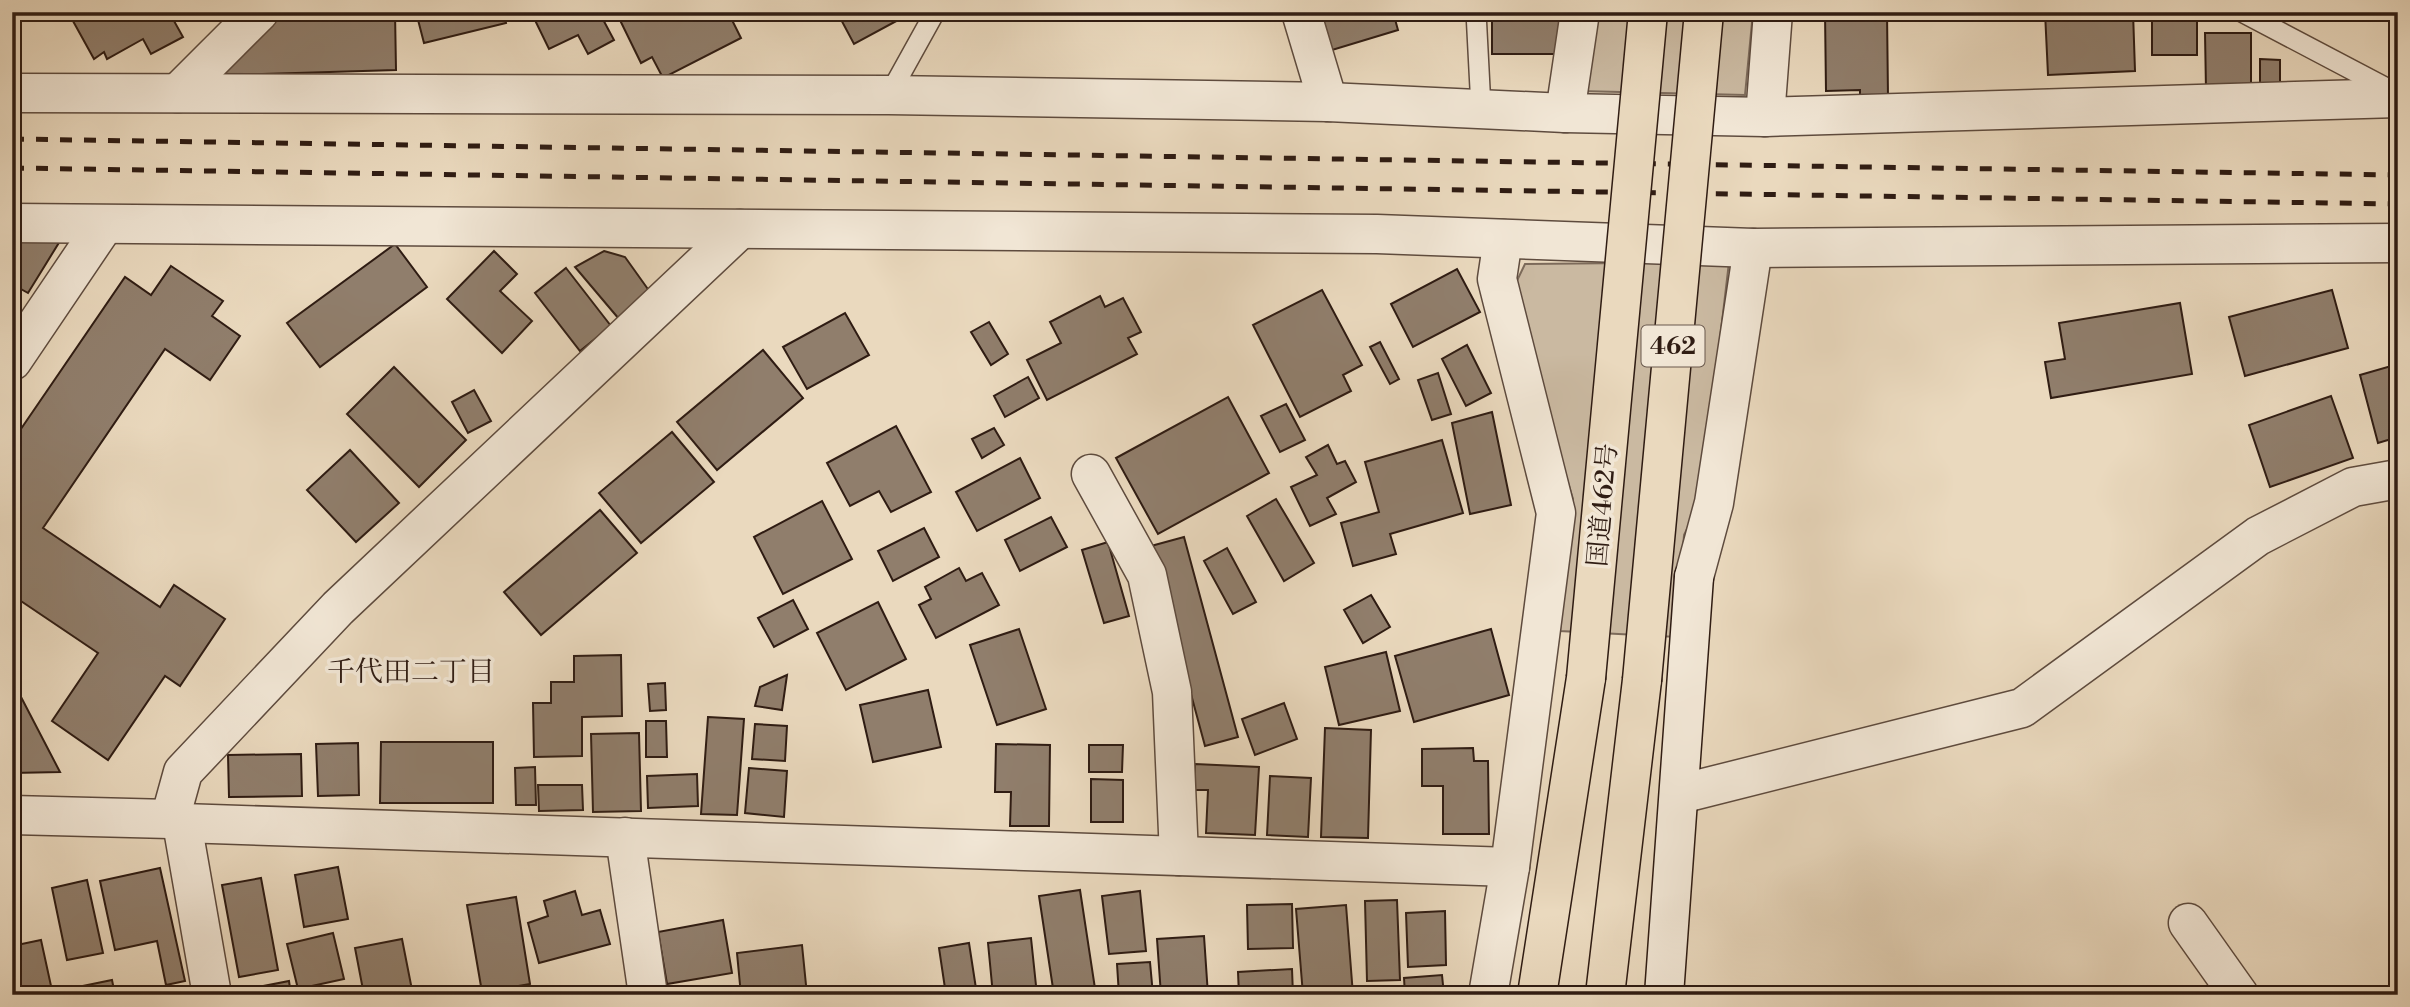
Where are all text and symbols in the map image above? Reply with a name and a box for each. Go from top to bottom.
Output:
road number: 462 [1642,326,1704,366]
street label: 国道462号 [1582,442,1624,568]
district label: 千代田二丁目 [327,655,495,690]

